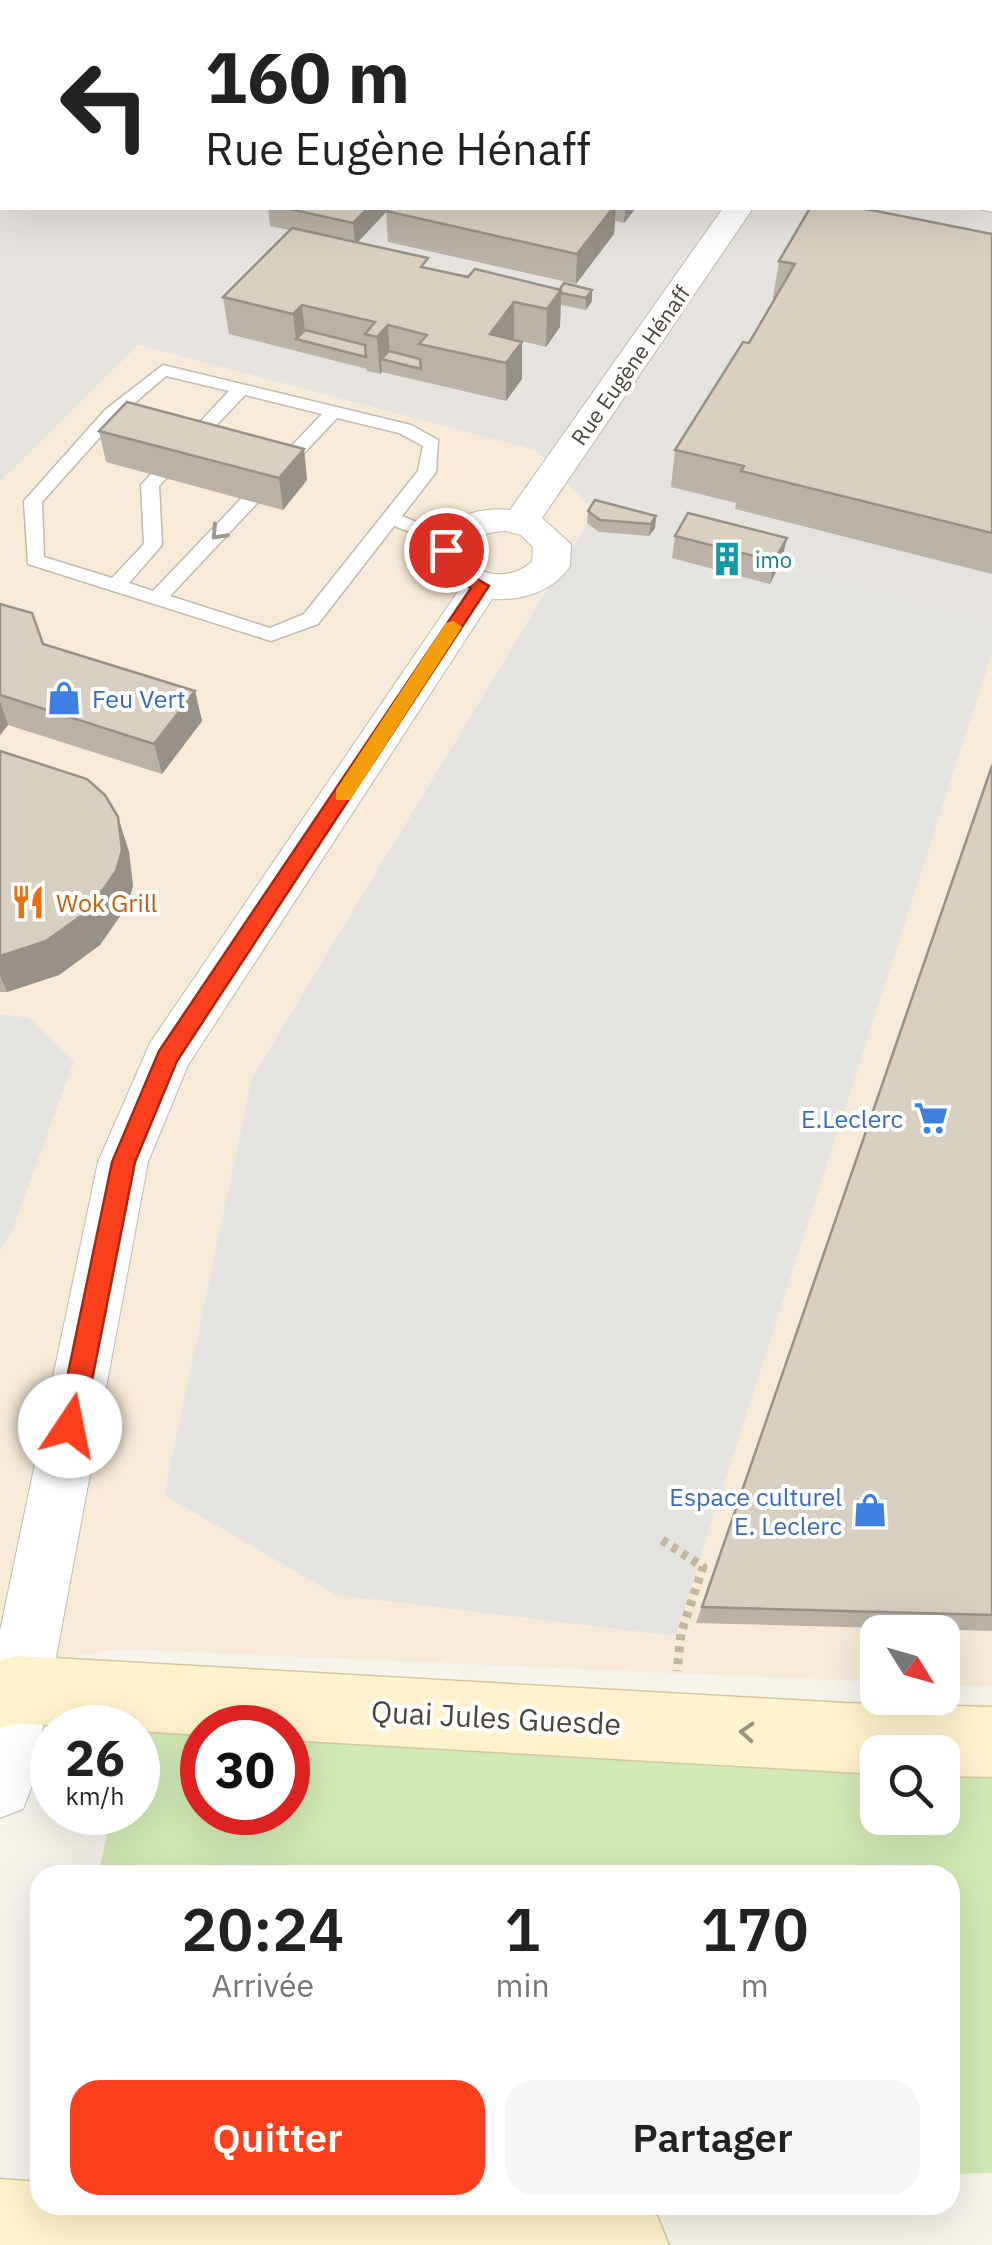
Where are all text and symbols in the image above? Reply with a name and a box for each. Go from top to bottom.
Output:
text: 160 m [205,31,410,122]
icon: left [40,40,170,170]
text: Rue Eugène Hénaff [205,119,591,177]
street label: Rue Eugène Hénaff [564,279,696,451]
pin [404,508,489,593]
one-way arrow [212,522,230,540]
icon: arrive [419,523,474,578]
building icon: imo [708,540,746,578]
place label: imo [755,545,792,574]
shop icon: Feu Vert [45,679,83,717]
place label: Feu Vert [92,682,185,715]
restaurant icon: Wok Grill [9,883,47,921]
place label: Wok Grill [56,886,157,919]
supermarket icon: E.Leclerc [912,1099,950,1137]
place label: E.Leclerc [801,1102,903,1135]
position arrow [18,1374,122,1478]
place label: Espace culturel E. Leclerc [669,1480,842,1542]
shop icon: Espace culturel E. Leclerc [851,1491,889,1529]
north arrow [860,1615,960,1715]
map controls [860,1615,960,1835]
street label: Quai Jules Guesde [370,1691,622,1743]
speed limit sign: 30 [180,1705,310,1835]
one-way arrow [738,1722,754,1743]
text: 26 [65,1725,125,1790]
button: search [860,1735,960,1835]
text: km/h [66,1779,124,1812]
text: 20:24 [181,1889,344,1968]
text: 1 [505,1889,541,1968]
text: 170 [701,1889,809,1968]
text: Arrivée [211,1964,314,2006]
text: min [495,1964,550,2006]
text: m [741,1964,769,2006]
button: Quitter [70,2080,485,2195]
button: Partager [505,2080,920,2195]

